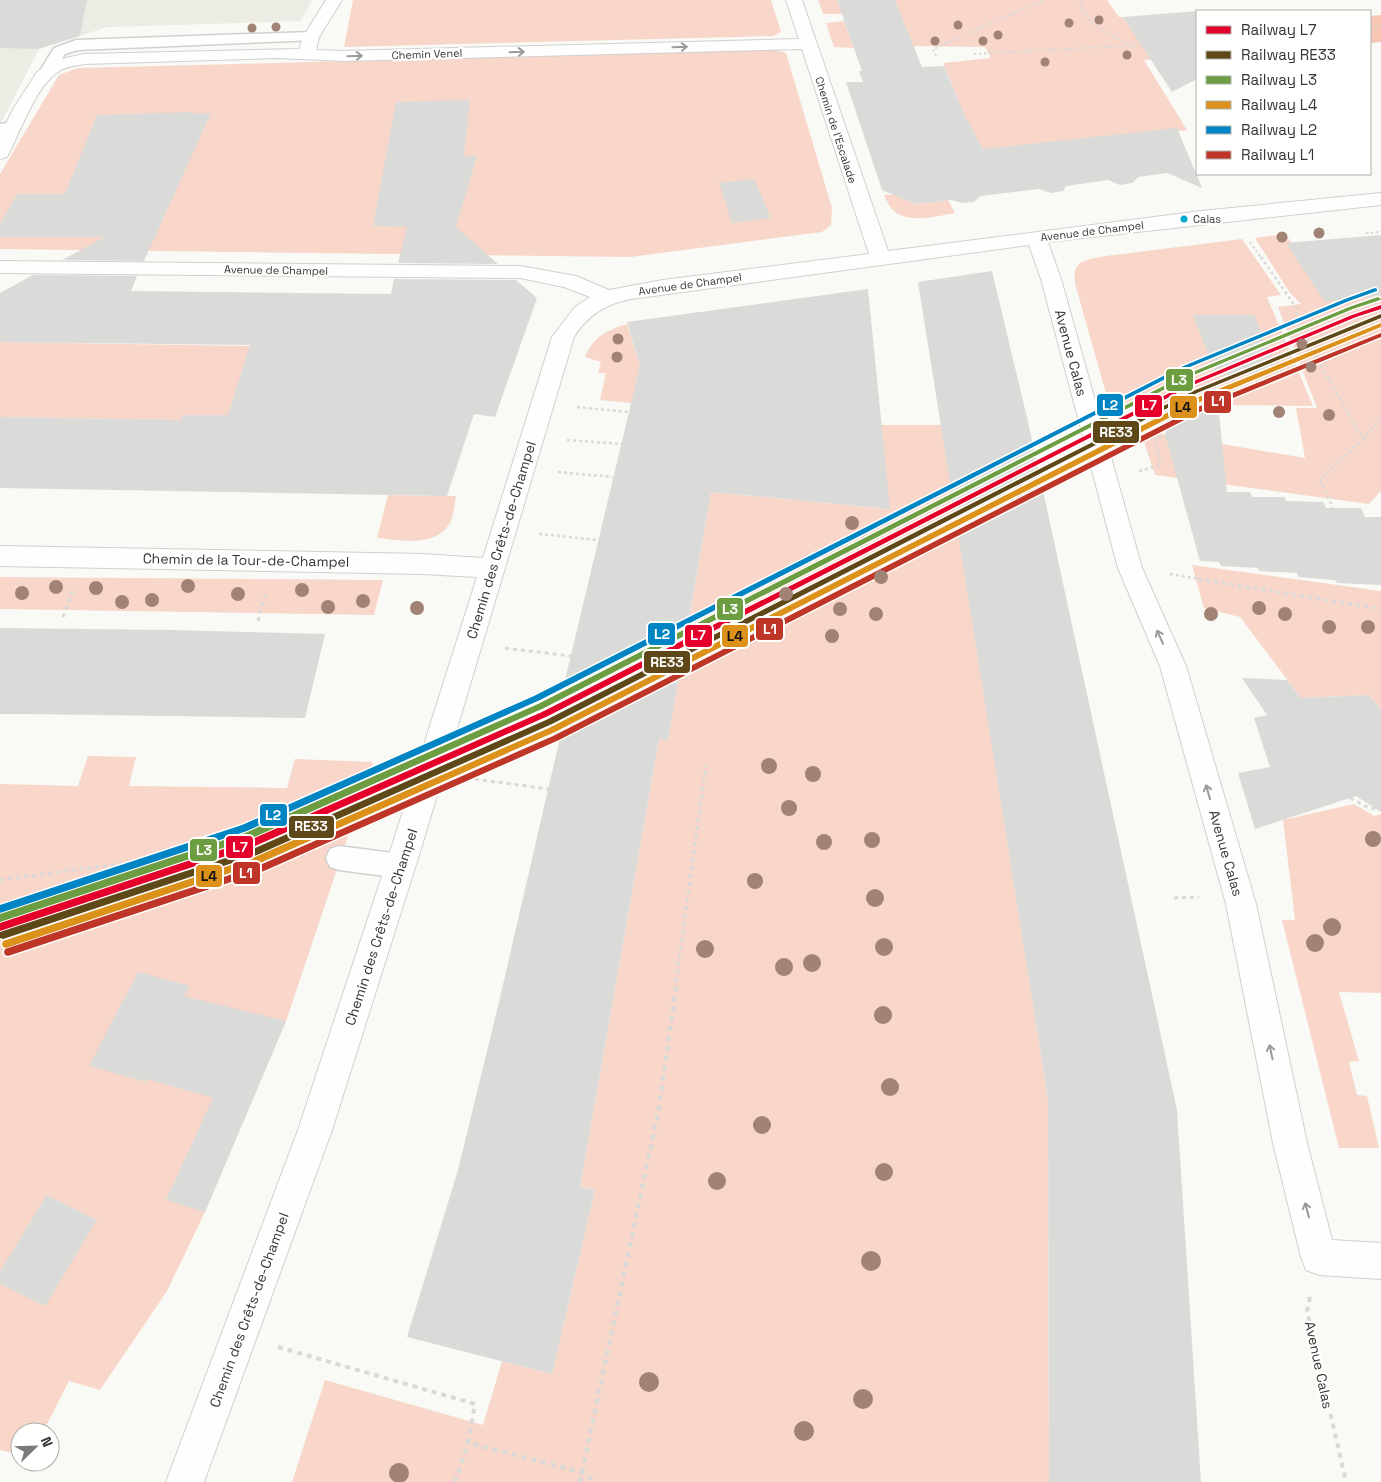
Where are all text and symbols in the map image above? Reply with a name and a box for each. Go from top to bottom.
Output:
legend [1196,10,1371,175]
text: Railway L7 [1241,20,1316,39]
one-way arrow [671,42,687,52]
text: Railway RE33 [1241,45,1336,64]
street label: Chemin Venel [391,46,463,62]
one-way arrow [509,47,525,56]
one-way arrow [346,51,362,61]
text: Railway L3 [1241,70,1317,89]
street label: Chemin de l'Escalade [812,75,860,185]
text: Railway L4 [1241,95,1317,114]
text: Railway L2 [1241,120,1317,139]
text: Railway L1 [1241,145,1314,164]
place label: Calas [1193,212,1221,226]
marker: Calas [1179,214,1189,224]
street label: Avenue de Champel [1040,218,1144,244]
street label: Avenue de Champel [224,262,328,278]
street label: Avenue de Champel [638,270,742,298]
street label: Avenue Calas [1051,308,1091,398]
line badge: L3 [1165,368,1194,392]
text: L3 [1171,371,1187,389]
line badge: L1 [1203,390,1232,414]
text: L1 [1211,392,1225,410]
line badge: L2 [1096,393,1124,417]
line badge: L7 [1134,394,1163,418]
line badge: L4 [1169,395,1198,419]
text: L2 [1102,396,1118,414]
text: L7 [1141,396,1157,414]
text: L4 [1175,398,1191,416]
line badge: RE33 [1092,420,1140,444]
text: RE33 [1099,423,1133,441]
street label: Chemin des Crêts-de-Champel [462,439,540,641]
street label: Chemin de la Tour-de-Champel [143,549,349,571]
line badge: L3 [716,597,744,621]
text: L3 [722,600,738,618]
line badge: L1 [755,617,784,641]
text: L1 [763,620,777,638]
line badge: L2 [647,622,676,646]
line badge: L7 [684,624,713,648]
line badge: L4 [721,624,749,648]
text: L2 [654,625,670,643]
text: L7 [690,626,706,644]
text: L4 [727,627,743,645]
one-way arrow [1155,630,1165,645]
line badge: RE33 [643,650,691,674]
text: RE33 [650,653,684,671]
one-way arrow [1203,784,1213,800]
line badge: L2 [259,803,288,827]
text: L2 [265,806,281,824]
street label: Avenue Calas [1205,808,1247,898]
line badge: RE33 [288,815,335,839]
text: RE33 [294,817,328,835]
street label: Chemin des Crêts-de-Champel [341,826,421,1028]
line badge: L7 [225,835,254,859]
line badge: L3 [189,838,218,862]
text: L7 [232,838,248,856]
text: L3 [196,841,212,859]
line badge: L1 [232,861,261,885]
line badge: L4 [195,864,223,888]
text: L1 [239,864,253,882]
text: L4 [201,867,217,885]
one-way arrow [1266,1044,1275,1060]
one-way arrow [1302,1202,1311,1218]
street label: Chemin des Crêts-de-Champel [205,1210,293,1410]
street label: Avenue Calas [1301,1320,1337,1410]
north arrow [10,1422,60,1472]
text: N [37,1434,57,1450]

